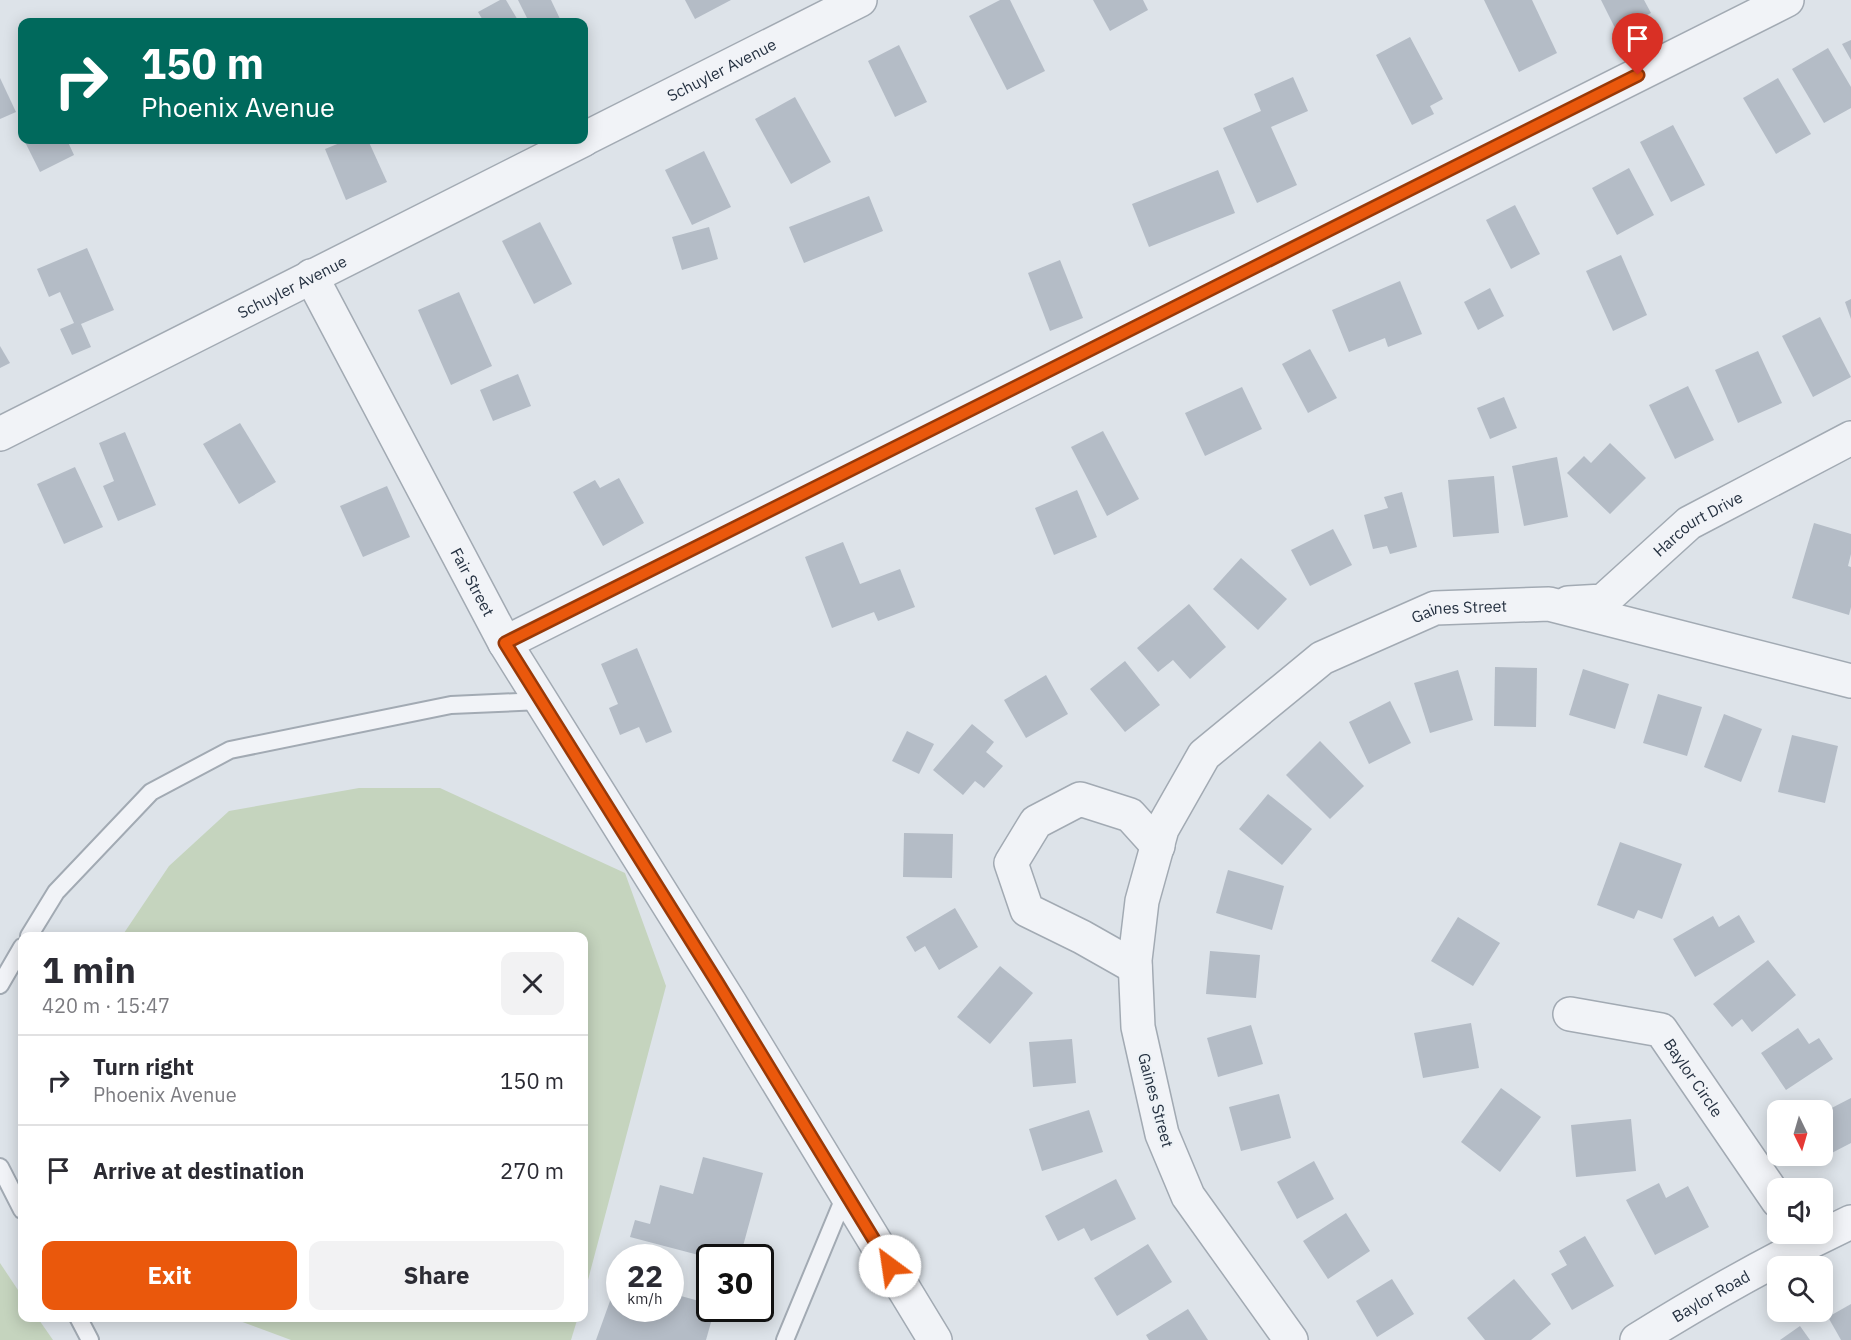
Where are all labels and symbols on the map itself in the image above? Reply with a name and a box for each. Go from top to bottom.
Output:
pin [1612,13,1663,75]
street label: Schuyler Avenue [664,34,780,106]
street label: Schuyler Avenue [234,251,350,323]
street label: Harcourt Drive [1649,487,1746,561]
street label: Fair Street [446,544,499,619]
street label: Gaines Street [1408,595,1507,627]
street label: Baylor Circle [1660,1034,1728,1121]
street label: Gaines Street [1134,1051,1178,1149]
north arrow [1767,1100,1833,1166]
position arrow [858,1234,922,1298]
speed limit sign: 30 [696,1244,774,1322]
street label: Baylor Road [1668,1266,1753,1326]

